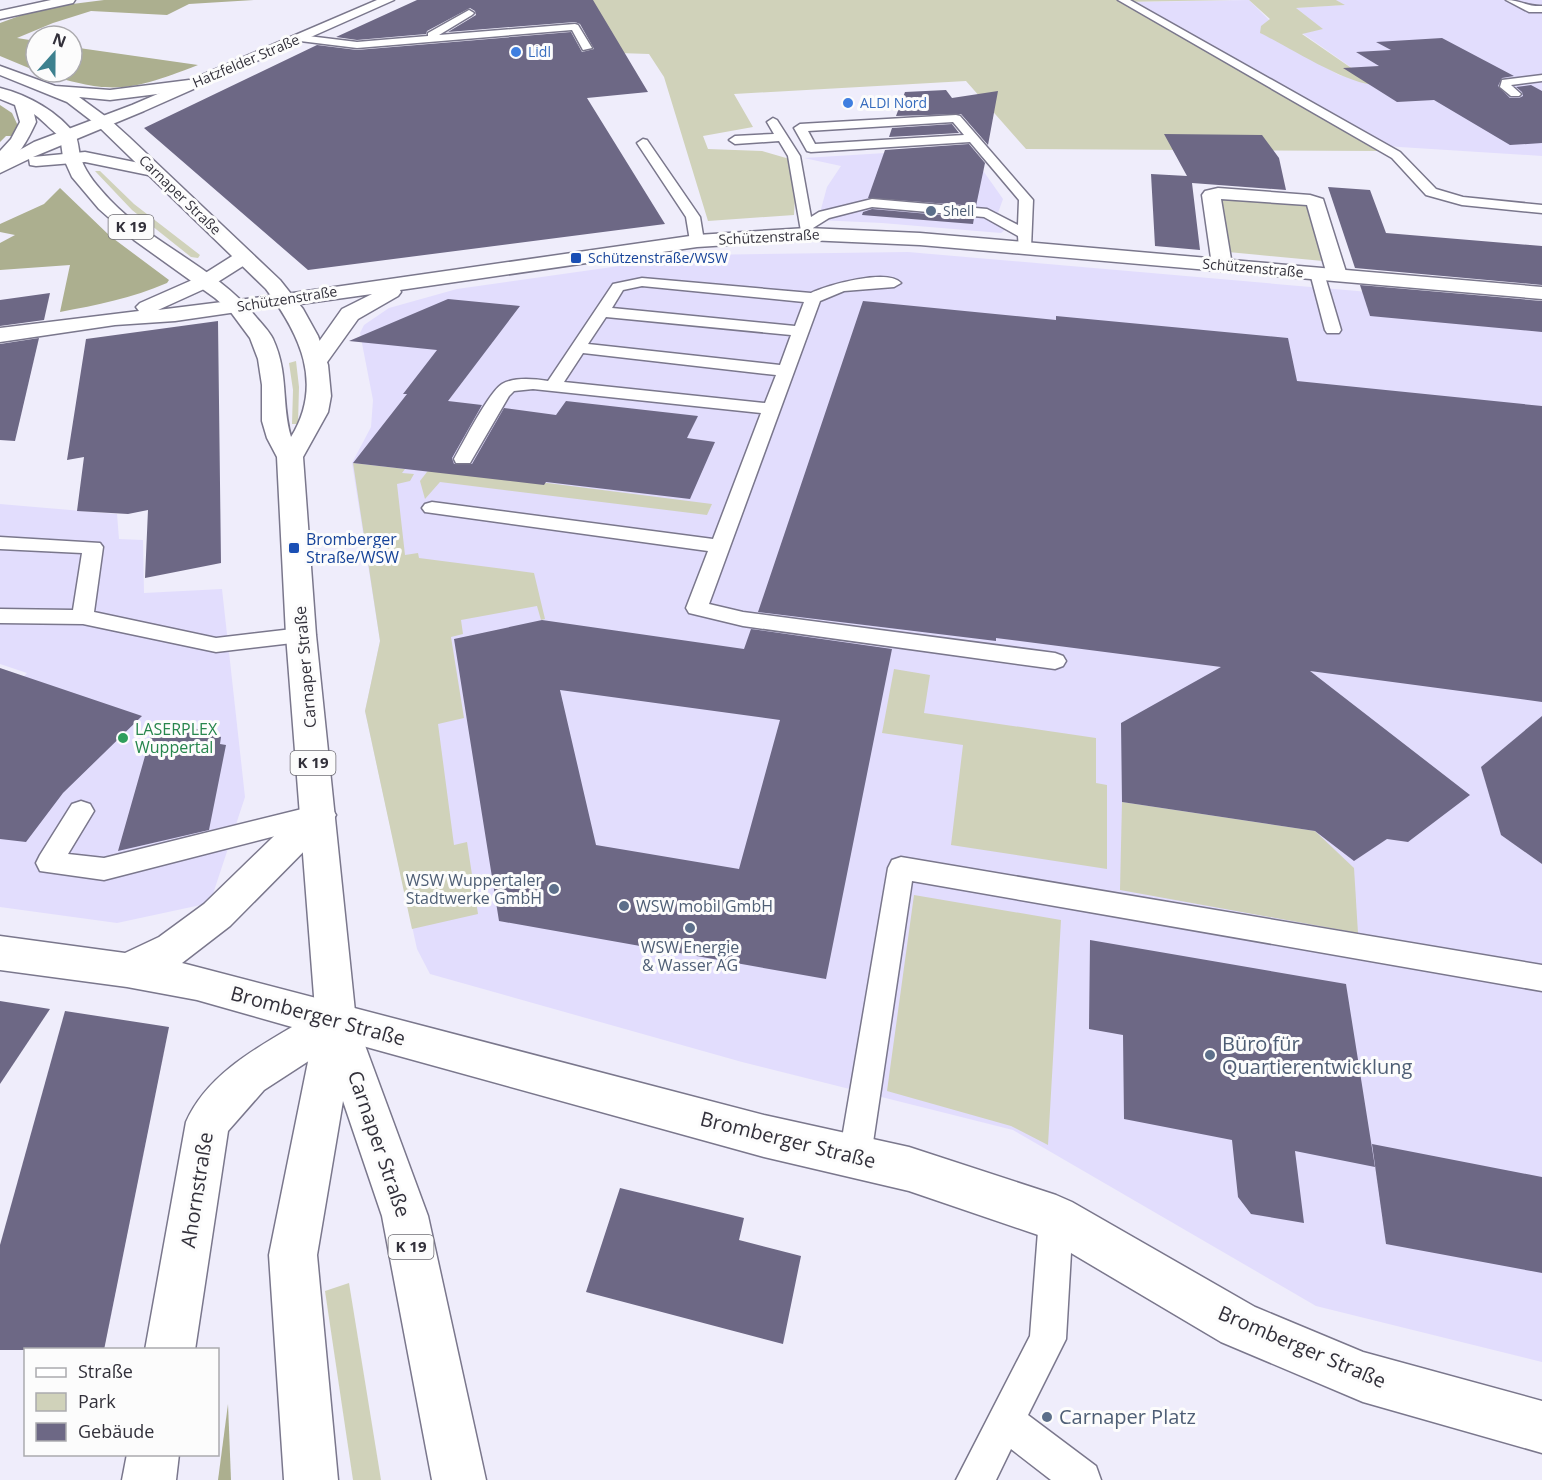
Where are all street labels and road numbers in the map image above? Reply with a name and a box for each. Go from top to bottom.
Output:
street label: Hatzfelder Straße [189,29,302,92]
street label: Carnaper Straße [135,151,226,239]
road number: K 19 [108,215,154,239]
street label: Schützenstraße [718,224,820,249]
street label: Schützenstraße [1202,254,1304,281]
street label: Schützenstraße [235,281,339,316]
street label: Carnaper Straße [289,605,321,729]
road number: K 19 [290,751,336,775]
street label: Bromberger Straße [228,979,408,1052]
street label: Carnaper Straße [342,1067,417,1221]
street label: Bromberger Straße [698,1105,879,1174]
street label: Ahornstraße [174,1130,219,1250]
road number: K 19 [388,1235,434,1259]
street label: Bromberger Straße [1214,1299,1390,1394]

